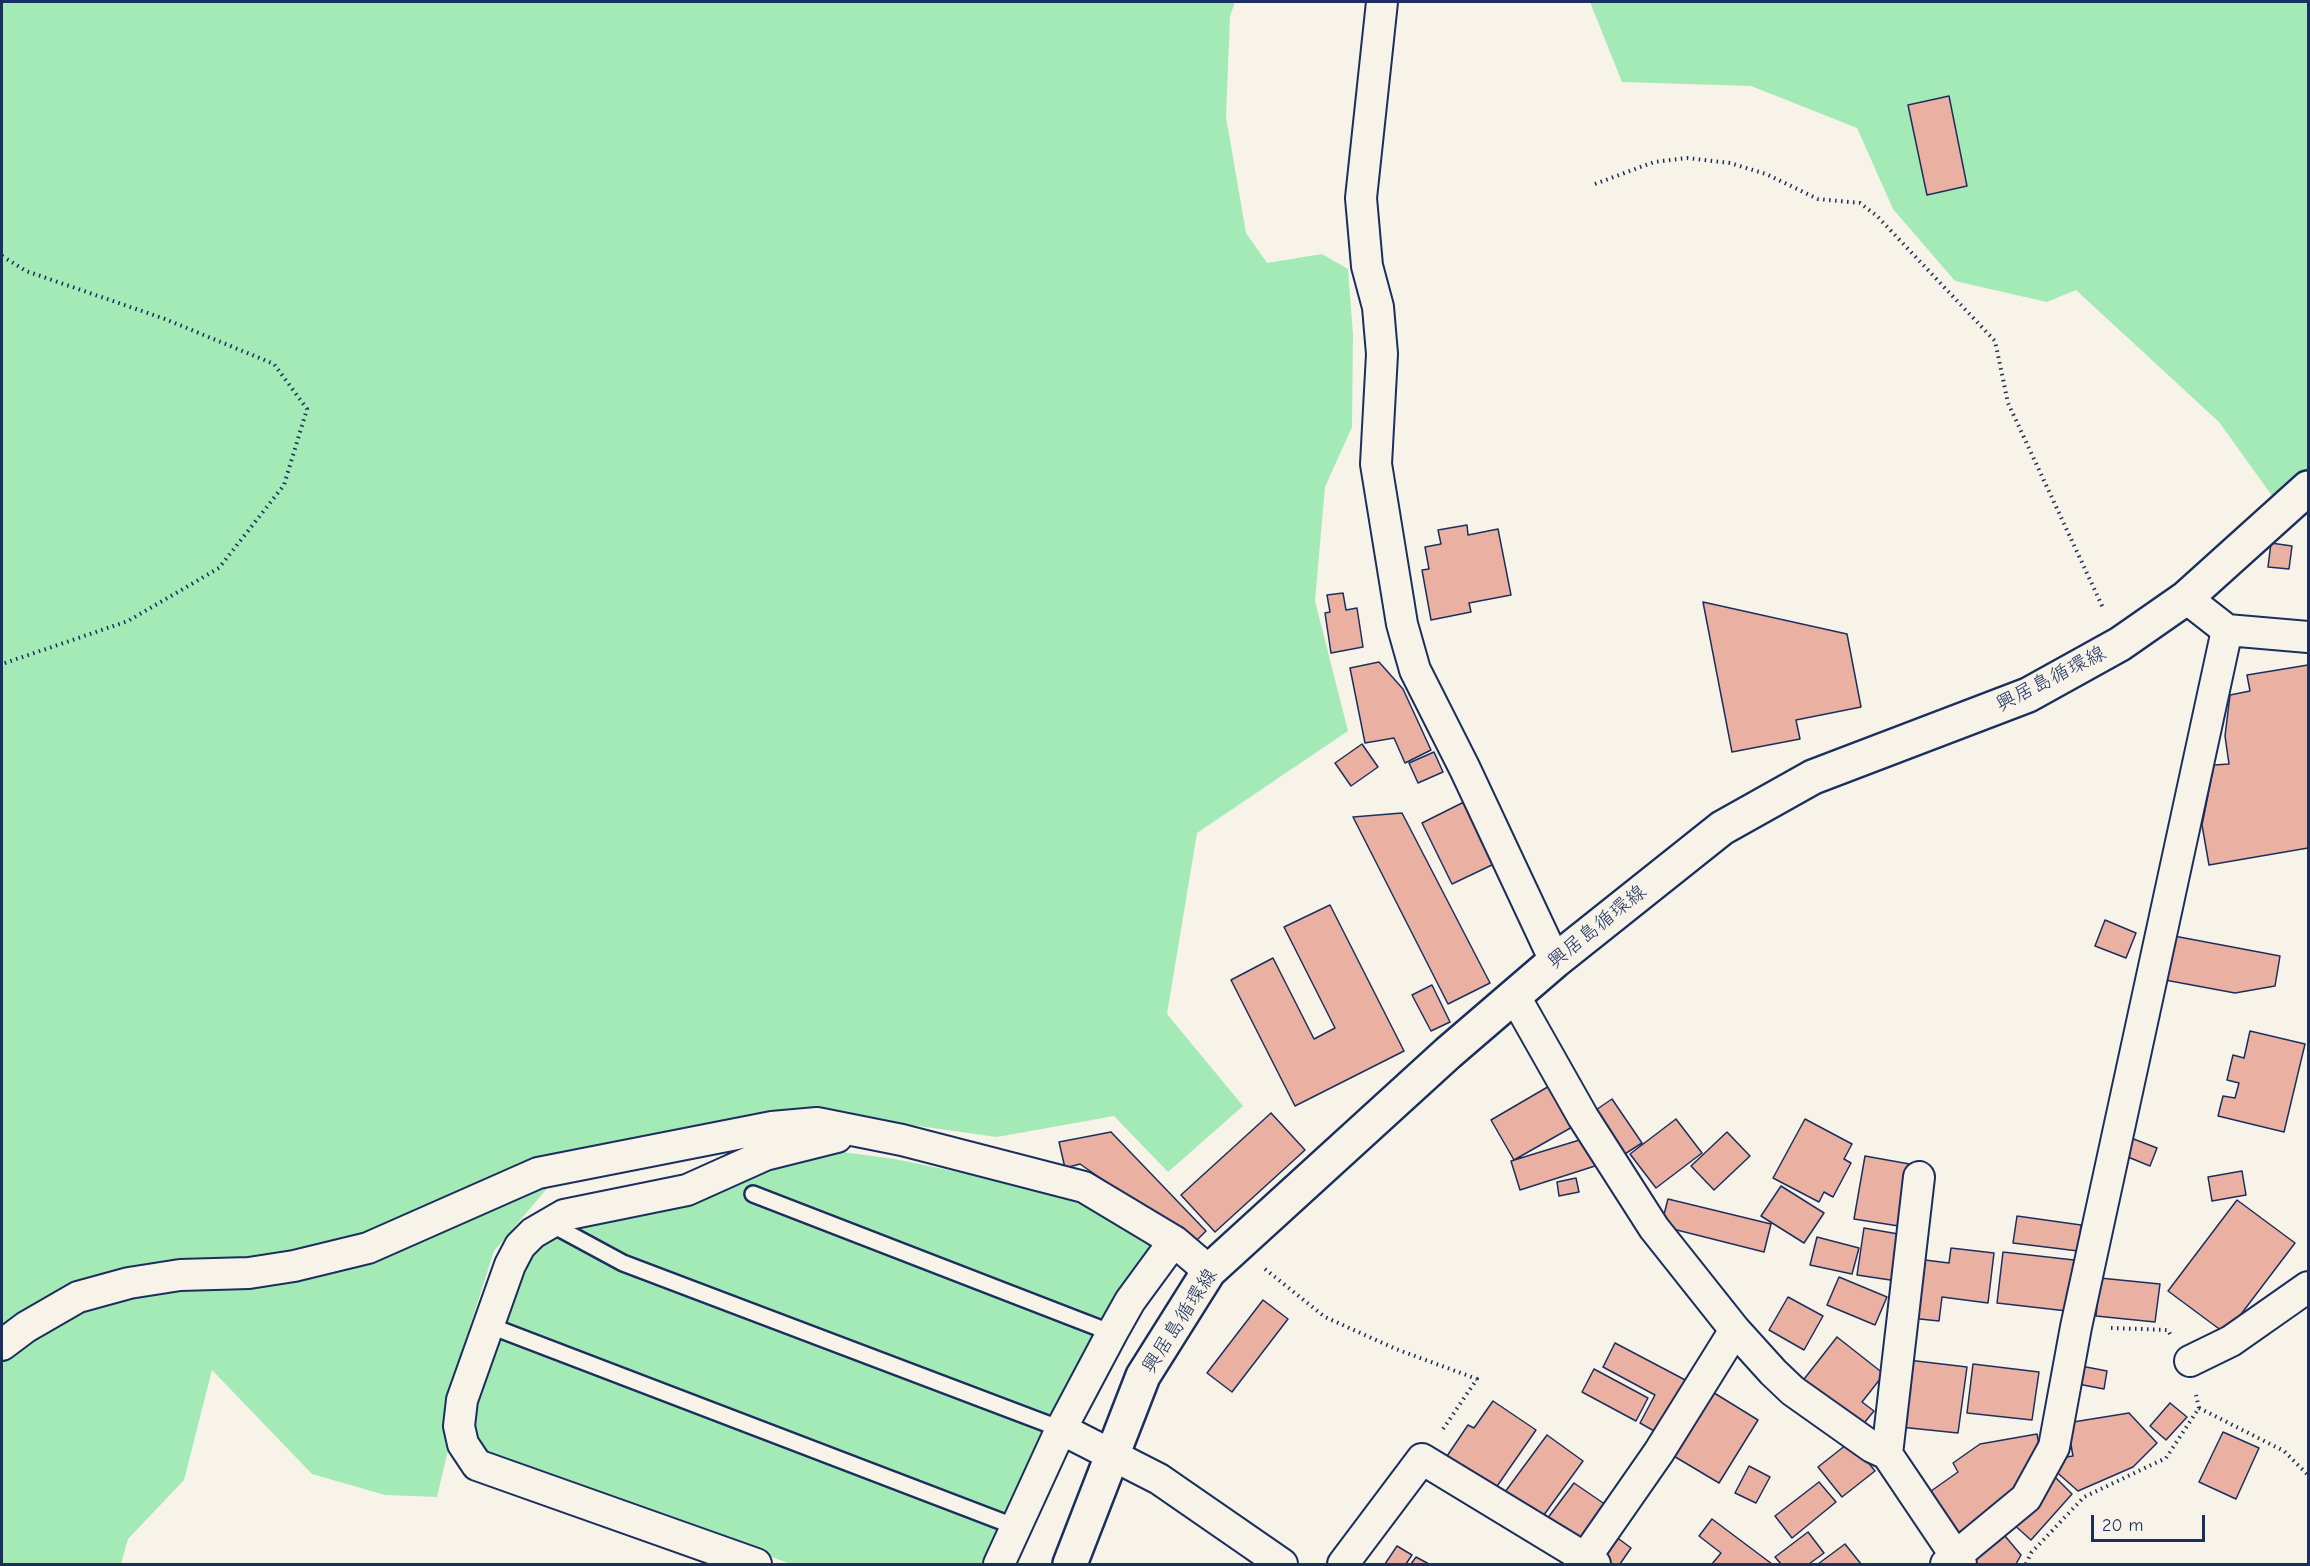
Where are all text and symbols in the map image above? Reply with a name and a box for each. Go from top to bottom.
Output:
street label: 興居島循環線 [1992,641,2110,717]
street label: 興居島循環線 [1543,880,1651,974]
street label: 興居島循環線 [1137,1264,1223,1378]
scale bar [2094,1503,2208,1541]
text: 20 m [2102,1515,2143,1536]

